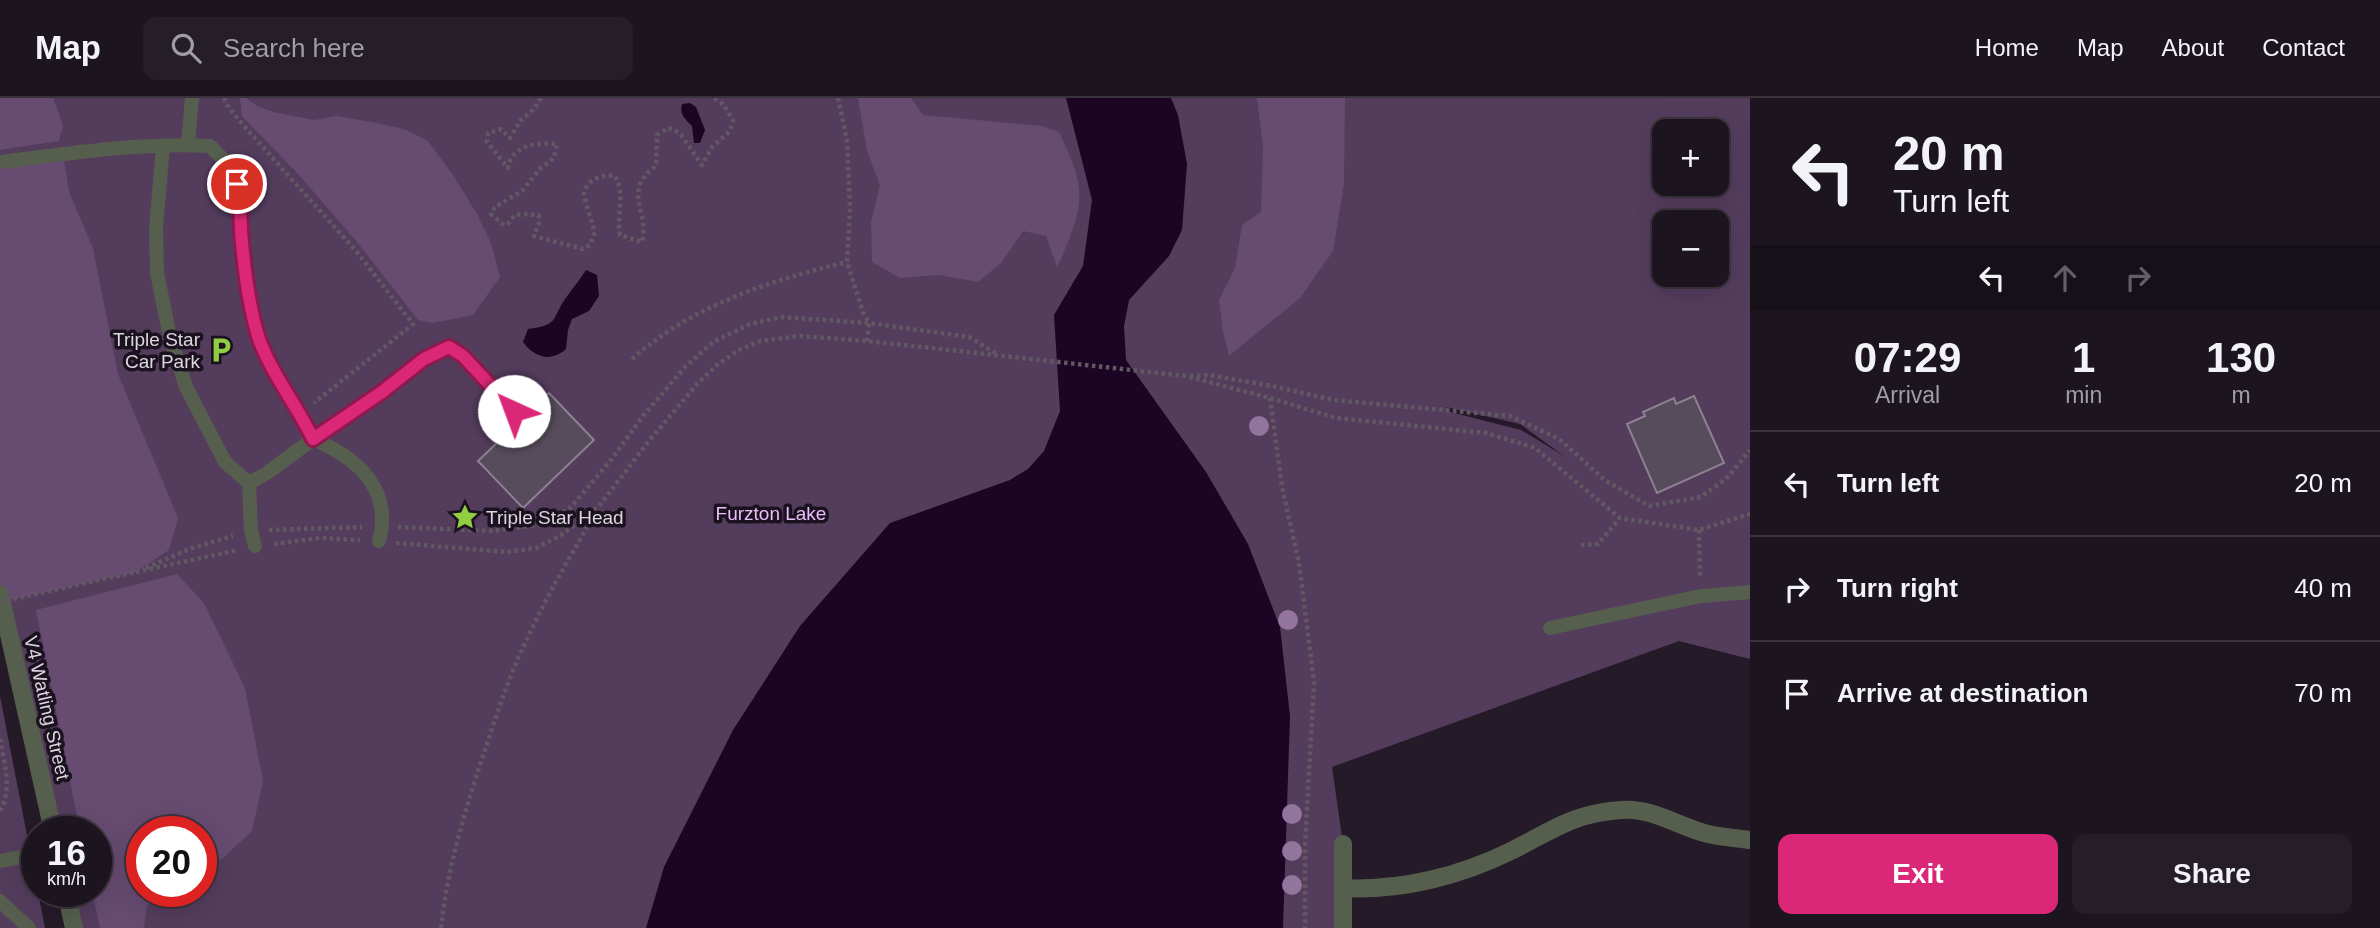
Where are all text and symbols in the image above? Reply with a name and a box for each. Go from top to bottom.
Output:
search box [143,17,633,80]
text: Map [35,29,101,66]
icon: search [167,29,205,67]
text: Search here [223,33,365,63]
text: Home [1975,34,2039,61]
text: Map [2077,34,2124,61]
text: About [2162,34,2224,61]
text: Contact [2262,34,2345,61]
map controls [1652,119,1729,287]
button: + [1652,119,1729,196]
icon: left [1778,126,1869,217]
text: 20 m [1893,126,2005,180]
pin [207,154,267,214]
icon: arrive [218,165,256,203]
text: Turn left [1893,183,2009,219]
button: − [1652,210,1729,287]
icon: left [1973,259,2011,297]
icon: ahead [2046,259,2084,297]
icon: right [2119,259,2157,297]
place label: Triple Star Car Park [113,329,201,372]
text: 07:29 [1854,334,1961,381]
text: 1 [2072,334,2095,381]
text: 130 [2206,334,2276,381]
parking icon: Triple Star Car Park [206,335,236,365]
position arrow [477,374,551,448]
text: Arrival [1875,382,1940,408]
text: min [2065,382,2102,408]
text: m [2232,382,2251,408]
icon: left [1778,465,1816,503]
text: Turn left [1837,468,1939,498]
text: 20 m [2294,468,2352,498]
place icon: Triple Star Head [450,502,480,532]
park label: Furzton Lake [716,503,826,524]
place label: Triple Star Head [486,507,624,528]
icon: right [1778,570,1816,608]
text: Turn right [1837,573,1958,603]
text: 40 m [2294,573,2352,603]
street label: V4 Watling Street [20,634,74,783]
icon: arrive [1778,675,1816,713]
text: Arrive at destination [1837,678,2088,708]
text: 70 m [2294,678,2352,708]
speed limit sign: 20 [126,816,217,907]
text: 16 [47,833,86,872]
button: Exit [1778,834,2058,914]
button: Share [2072,834,2352,914]
text: km/h [47,869,86,889]

